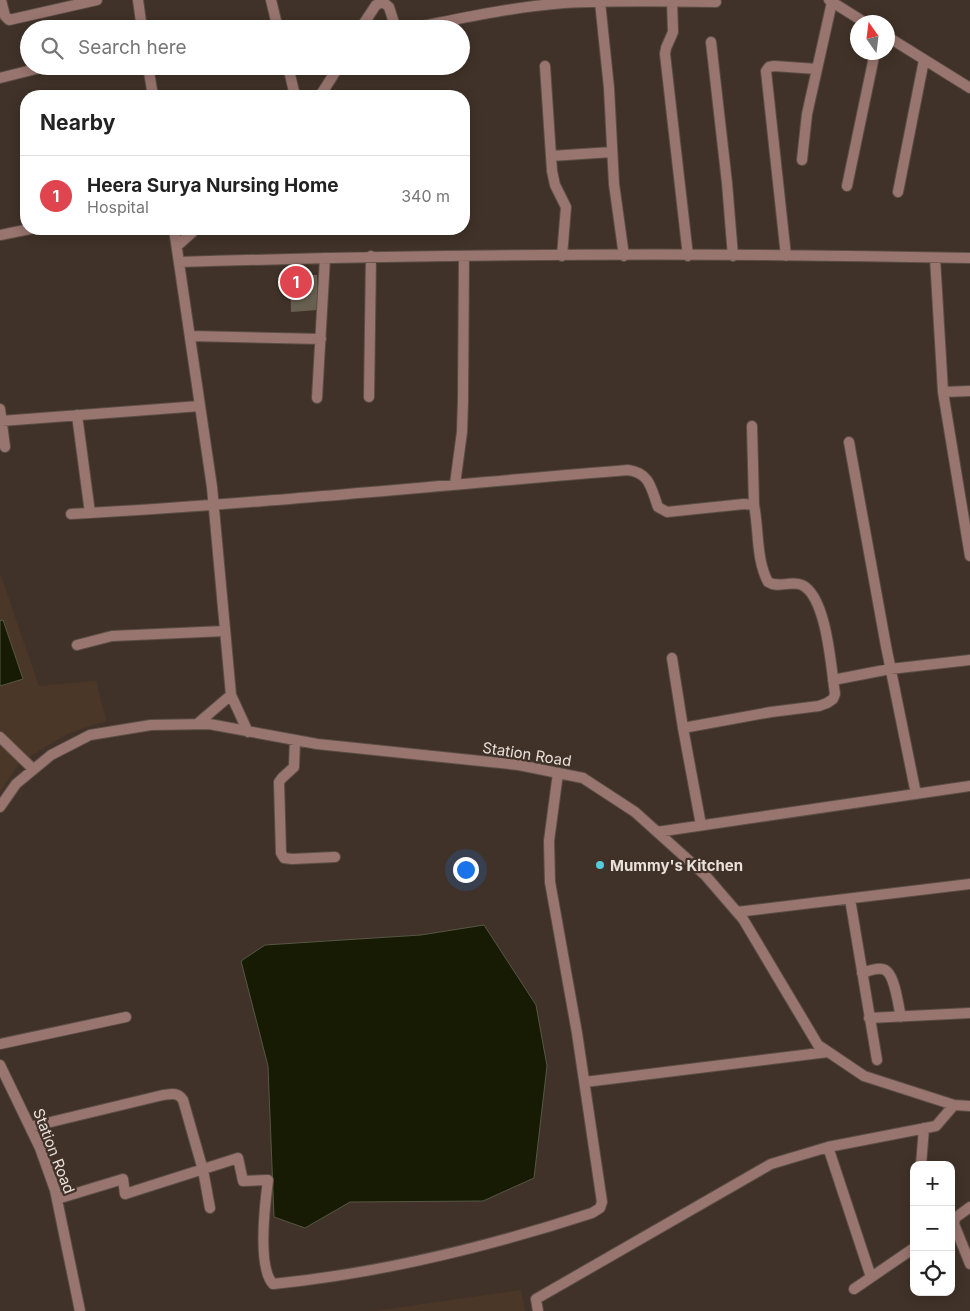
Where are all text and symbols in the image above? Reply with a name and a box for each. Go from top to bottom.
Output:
north arrow [850,15,895,60]
search box [20,20,470,75]
icon: search [38,34,66,62]
text: Search here [78,36,187,59]
text: Nearby [40,110,115,135]
text: Heera Surya Nursing Home [87,174,339,197]
text: 1 [53,186,59,206]
text: 340 m [401,186,450,206]
text: Hospital [87,197,149,217]
pin: 1 [280,263,312,301]
street label: Station Road [481,738,573,770]
place label: Mummy's Kitchen [610,856,743,875]
your location [453,857,479,883]
marker: Mummy's Kitchen [594,859,606,871]
street label: Station Road [29,1106,79,1196]
map controls [910,1161,955,1296]
button: + [910,1161,955,1206]
button: − [910,1206,955,1251]
button: locate [910,1251,955,1296]

